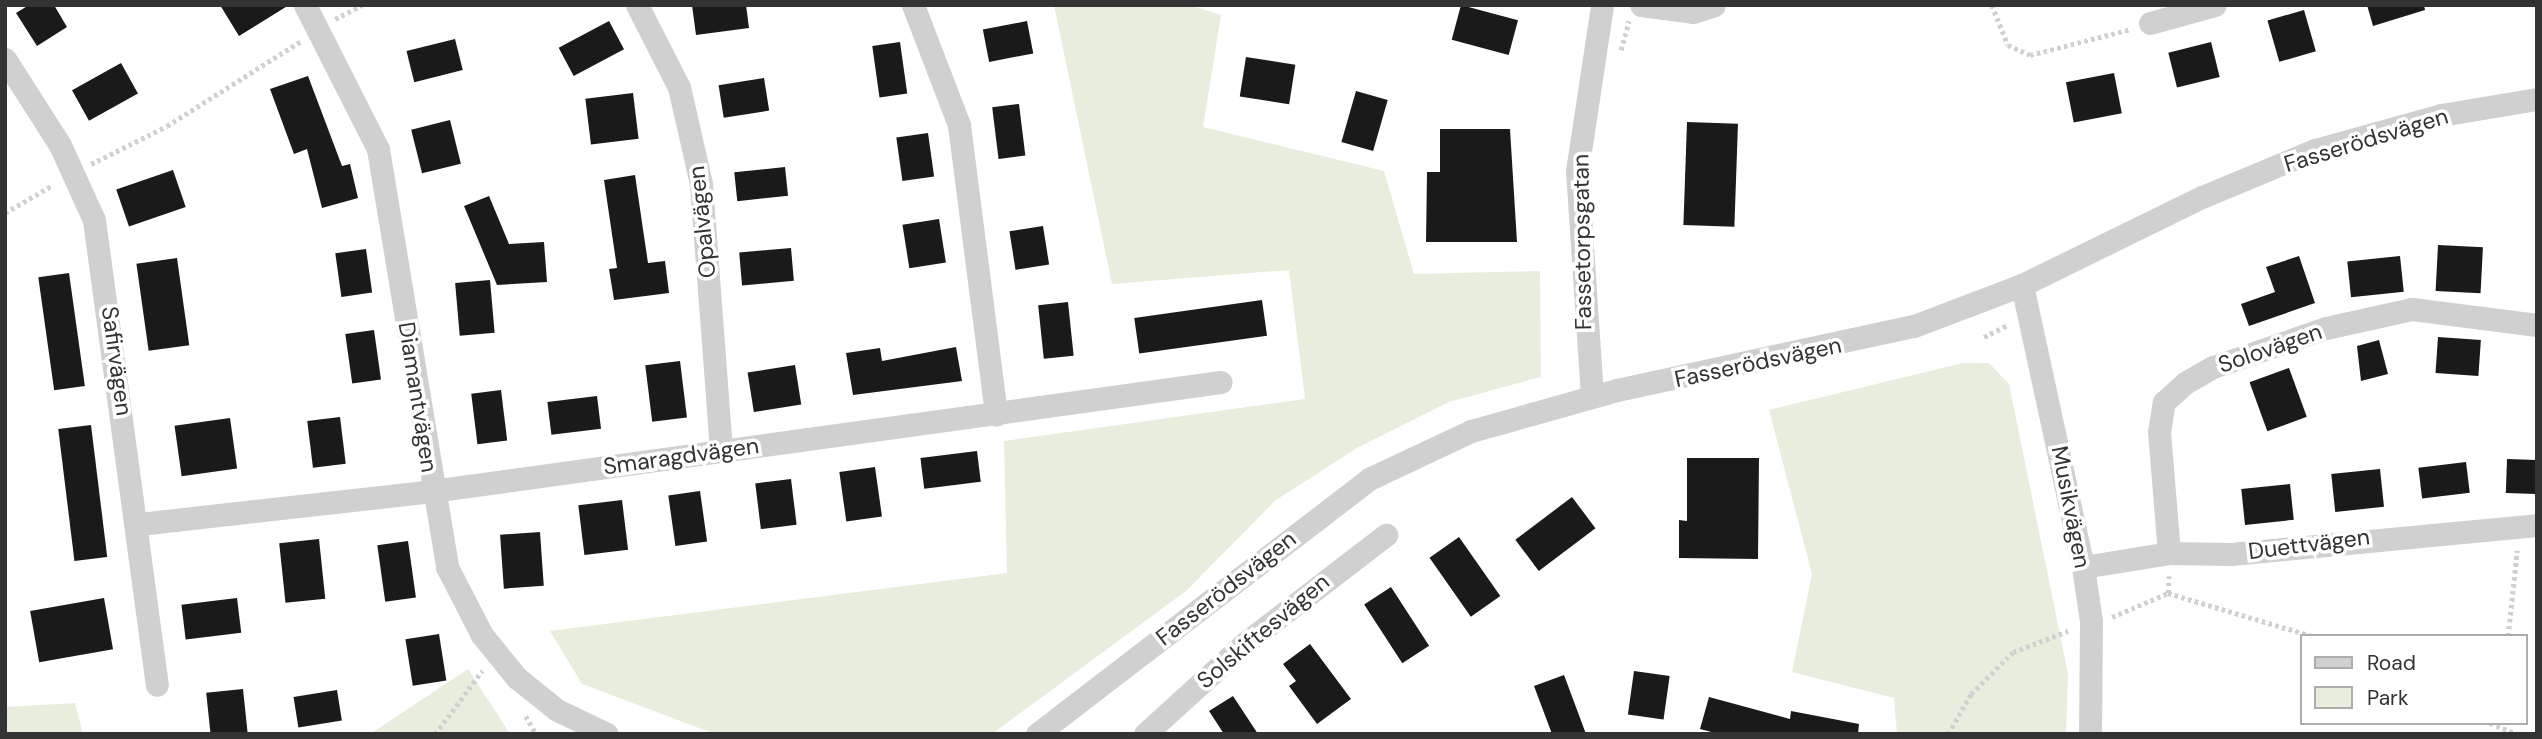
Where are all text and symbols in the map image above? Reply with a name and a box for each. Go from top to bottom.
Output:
street label: Fasserödsvägen [2281,102,2451,178]
street label: Fassetorpsgatan [1567,154,1597,330]
street label: Opalvägen [682,165,722,279]
street label: Safirvägen [96,305,138,417]
street label: Solovägen [2215,317,2325,379]
street label: Diamantvägen [392,320,444,474]
street label: Fasserödsvägen [1672,331,1844,393]
street label: Smaragdvägen [601,431,761,481]
street label: Musikvägen [2046,444,2096,570]
street label: Duettvägen [2247,523,2371,565]
street label: Fasserödsvägen [1151,525,1301,651]
street label: Solskiftesvägen [1191,568,1335,694]
legend [2300,634,2528,725]
text: Road [2367,649,2416,677]
text: Park [2367,684,2408,712]

